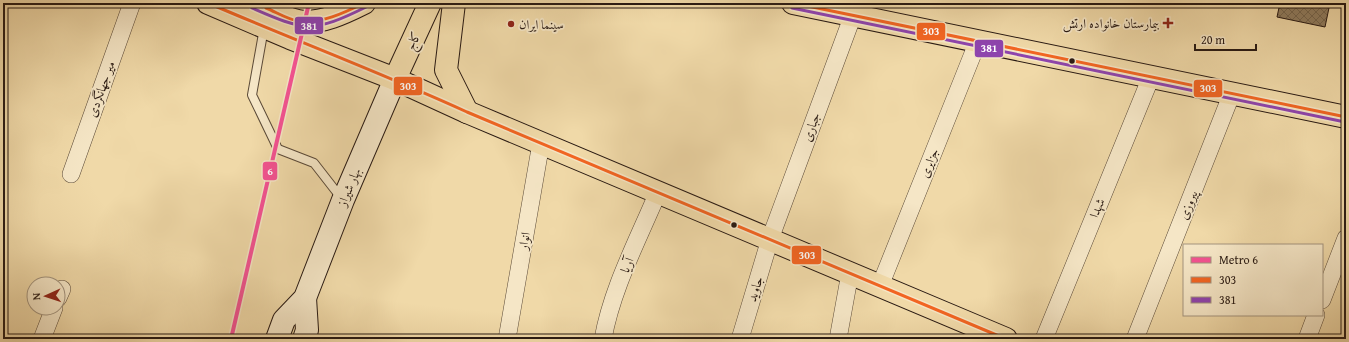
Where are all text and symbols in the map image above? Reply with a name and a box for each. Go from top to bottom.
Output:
place label: بیمارستان خانواده ارتش [1063,14,1159,33]
place label: سینما ایران [519,15,564,34]
line badge: 381 [294,16,324,35]
marker: بیمارستان خانواده ارتش [1162,17,1174,29]
text: 381 [300,18,318,34]
marker: سینما ایران [506,19,516,29]
line badge: 303 [916,22,946,41]
text: 303 [922,23,940,39]
scale bar [1195,26,1256,52]
street label: کاج [400,29,427,54]
text: 20 m [1201,31,1225,48]
line badge: 381 [974,39,1004,58]
text: 381 [980,40,998,56]
unlabelled marker [1067,56,1077,66]
street label: میر جهانگردی [82,58,120,120]
line badge: 303 [393,76,423,96]
text: 303 [399,78,417,94]
line badge: 303 [1193,79,1223,98]
text: 303 [1199,80,1217,96]
street label: جباری [797,110,825,144]
street label: جزایری [915,145,943,181]
line badge: 6 [262,161,278,181]
text: 6 [267,163,273,179]
street label: بهار شیراز [332,165,366,211]
street label: پیروزی [1174,187,1203,222]
street label: شهدا [1085,195,1109,221]
unlabelled marker [729,220,739,230]
street label: انوار [513,230,535,253]
legend [1183,244,1323,316]
line badge: 303 [791,245,822,265]
text: 303 [798,247,816,263]
text: Metro 6 [1219,251,1258,268]
street label: آریا [615,253,639,276]
text: 303 [1219,271,1237,288]
street label: جاوید [742,274,768,304]
north arrow [26,276,66,316]
text: 381 [1219,291,1237,308]
text: N [28,292,44,301]

